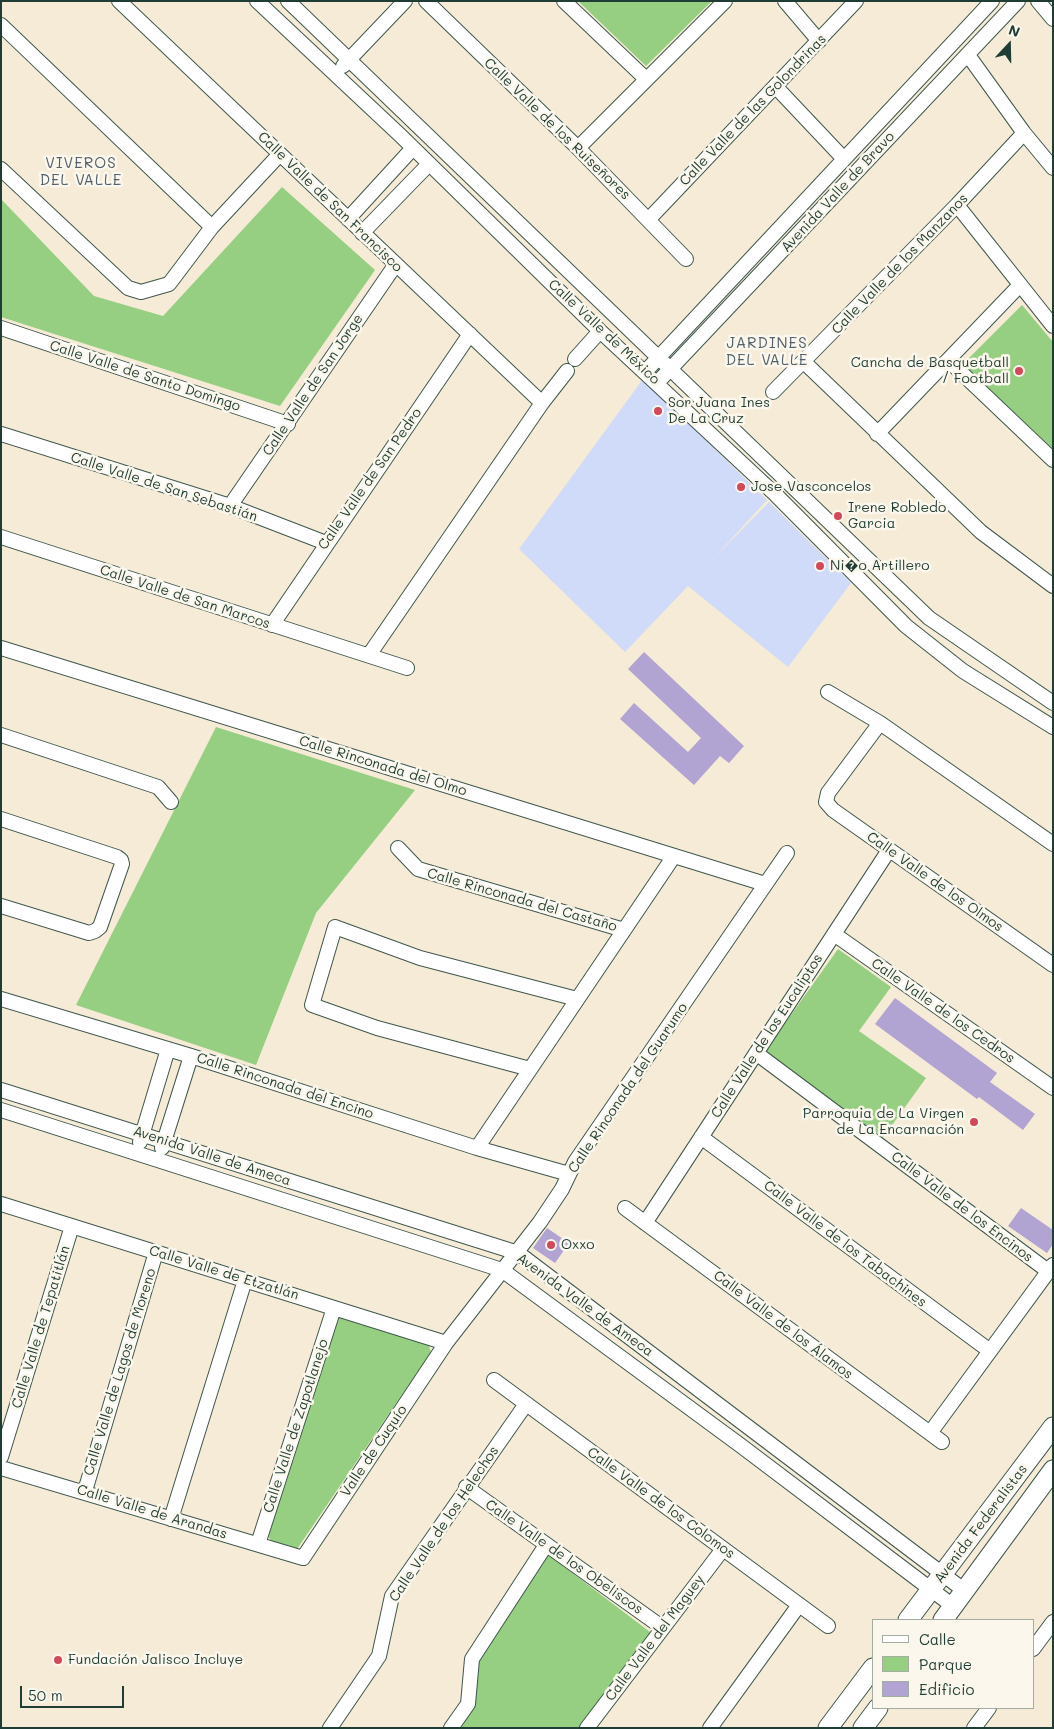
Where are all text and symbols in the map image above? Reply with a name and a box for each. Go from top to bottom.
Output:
north arrow [984,20,1034,70]
text: N [1006,20,1023,41]
street label: Calle Valle de las Golondrinas [676,31,830,189]
street label: Calle Valle de los Ruiseñores [480,55,634,203]
street label: Calle Valle de San Francisco [254,128,406,276]
street label: Avenida Valle de Bravo [778,128,898,256]
district label: VIVEROS DEL VALLE [39,154,123,189]
street label: Calle Valle de los Manzanos [828,190,972,338]
street label: Calle Valle de México [545,276,663,388]
street label: Calle Valle de San Jorge [259,311,367,459]
district label: JARDINES DEL VALLE [725,334,809,369]
street label: Calle Valle de Santo Domingo [47,337,243,415]
place label: Cancha de Basquetball / Football [851,355,1009,388]
marker: Cancha de Basquetball / Football [1013,365,1025,377]
place label: Sor Juana Ines De La Cruz [668,395,770,428]
street label: Calle Valle de San Pedro [315,405,425,553]
marker: Sor Juana Ines De La Cruz [652,405,664,417]
street label: Calle Valle de San Sebastián [68,449,260,525]
place label: Jose Vasconcelos [751,479,871,495]
marker: Jose Vasconcelos [735,481,747,493]
place label: Irene Robledo Garcia [848,500,946,532]
marker: Irene Robledo Garcia [832,510,844,522]
place label: Ni�o Artillero [830,558,930,574]
marker: Ni�o Artillero [814,560,826,572]
street label: Calle Valle de San Marcos [98,562,272,632]
street label: Calle Rinconada del Olmo [297,732,469,800]
street label: Calle Valle de los Olmos [864,828,1006,936]
street label: Calle Rinconada del Castaño [425,865,619,935]
street label: Calle Valle de los Eucaliptos [708,951,826,1121]
street label: Calle Valle de los Cedros [868,955,1018,1067]
street label: Calle Rinconada del Guarumo [565,1000,691,1176]
street label: Calle Rinconada del Encino [194,1049,376,1123]
place label: Parroquia de La Virgen de La Encarnación [803,1106,964,1138]
marker: Parroquia de La Virgen de La Encarnación [968,1116,980,1128]
street label: Avenida Valle de Ameca [131,1123,293,1189]
street label: Calle Valle de los Encinos [888,1148,1036,1266]
street label: Calle Valle de los Tabachines [760,1177,930,1311]
place label: Oxxo [561,1237,595,1253]
marker: Oxxo [545,1239,557,1251]
street label: Calle Valle de Etzatlán [147,1242,301,1304]
street label: Calle Valle de Tepatitlán [8,1244,74,1410]
street label: Avenida Valle de Ameca [513,1250,657,1360]
street label: Calle Valle de Lagos de Moreno [80,1266,160,1478]
street label: Calle Valle de los Álamos [710,1267,856,1383]
street label: Calle Valle de Zapotlanejo [260,1337,332,1515]
street label: Valle de Cuquío [337,1402,411,1500]
street label: Calle Valle de los Helechos [386,1443,502,1605]
street label: Calle Valle de los Colomos [584,1444,738,1562]
street label: Avenida Federalistas [931,1461,1031,1587]
street label: Calle Valle de Arandas [75,1481,229,1543]
street label: Calle Valle de los Obeliscos [482,1496,646,1618]
street label: Calle Valle del Maguey [602,1571,708,1705]
legend [872,1619,1034,1709]
text: Calle [919,1629,956,1649]
place label: Fundación Jalisco Incluye [68,1652,243,1668]
marker: Fundación Jalisco Incluye [52,1654,64,1666]
text: Parque [919,1654,972,1674]
scale bar [22,1676,126,1708]
text: Edificio [919,1679,974,1699]
text: 50 m [28,1685,63,1705]

